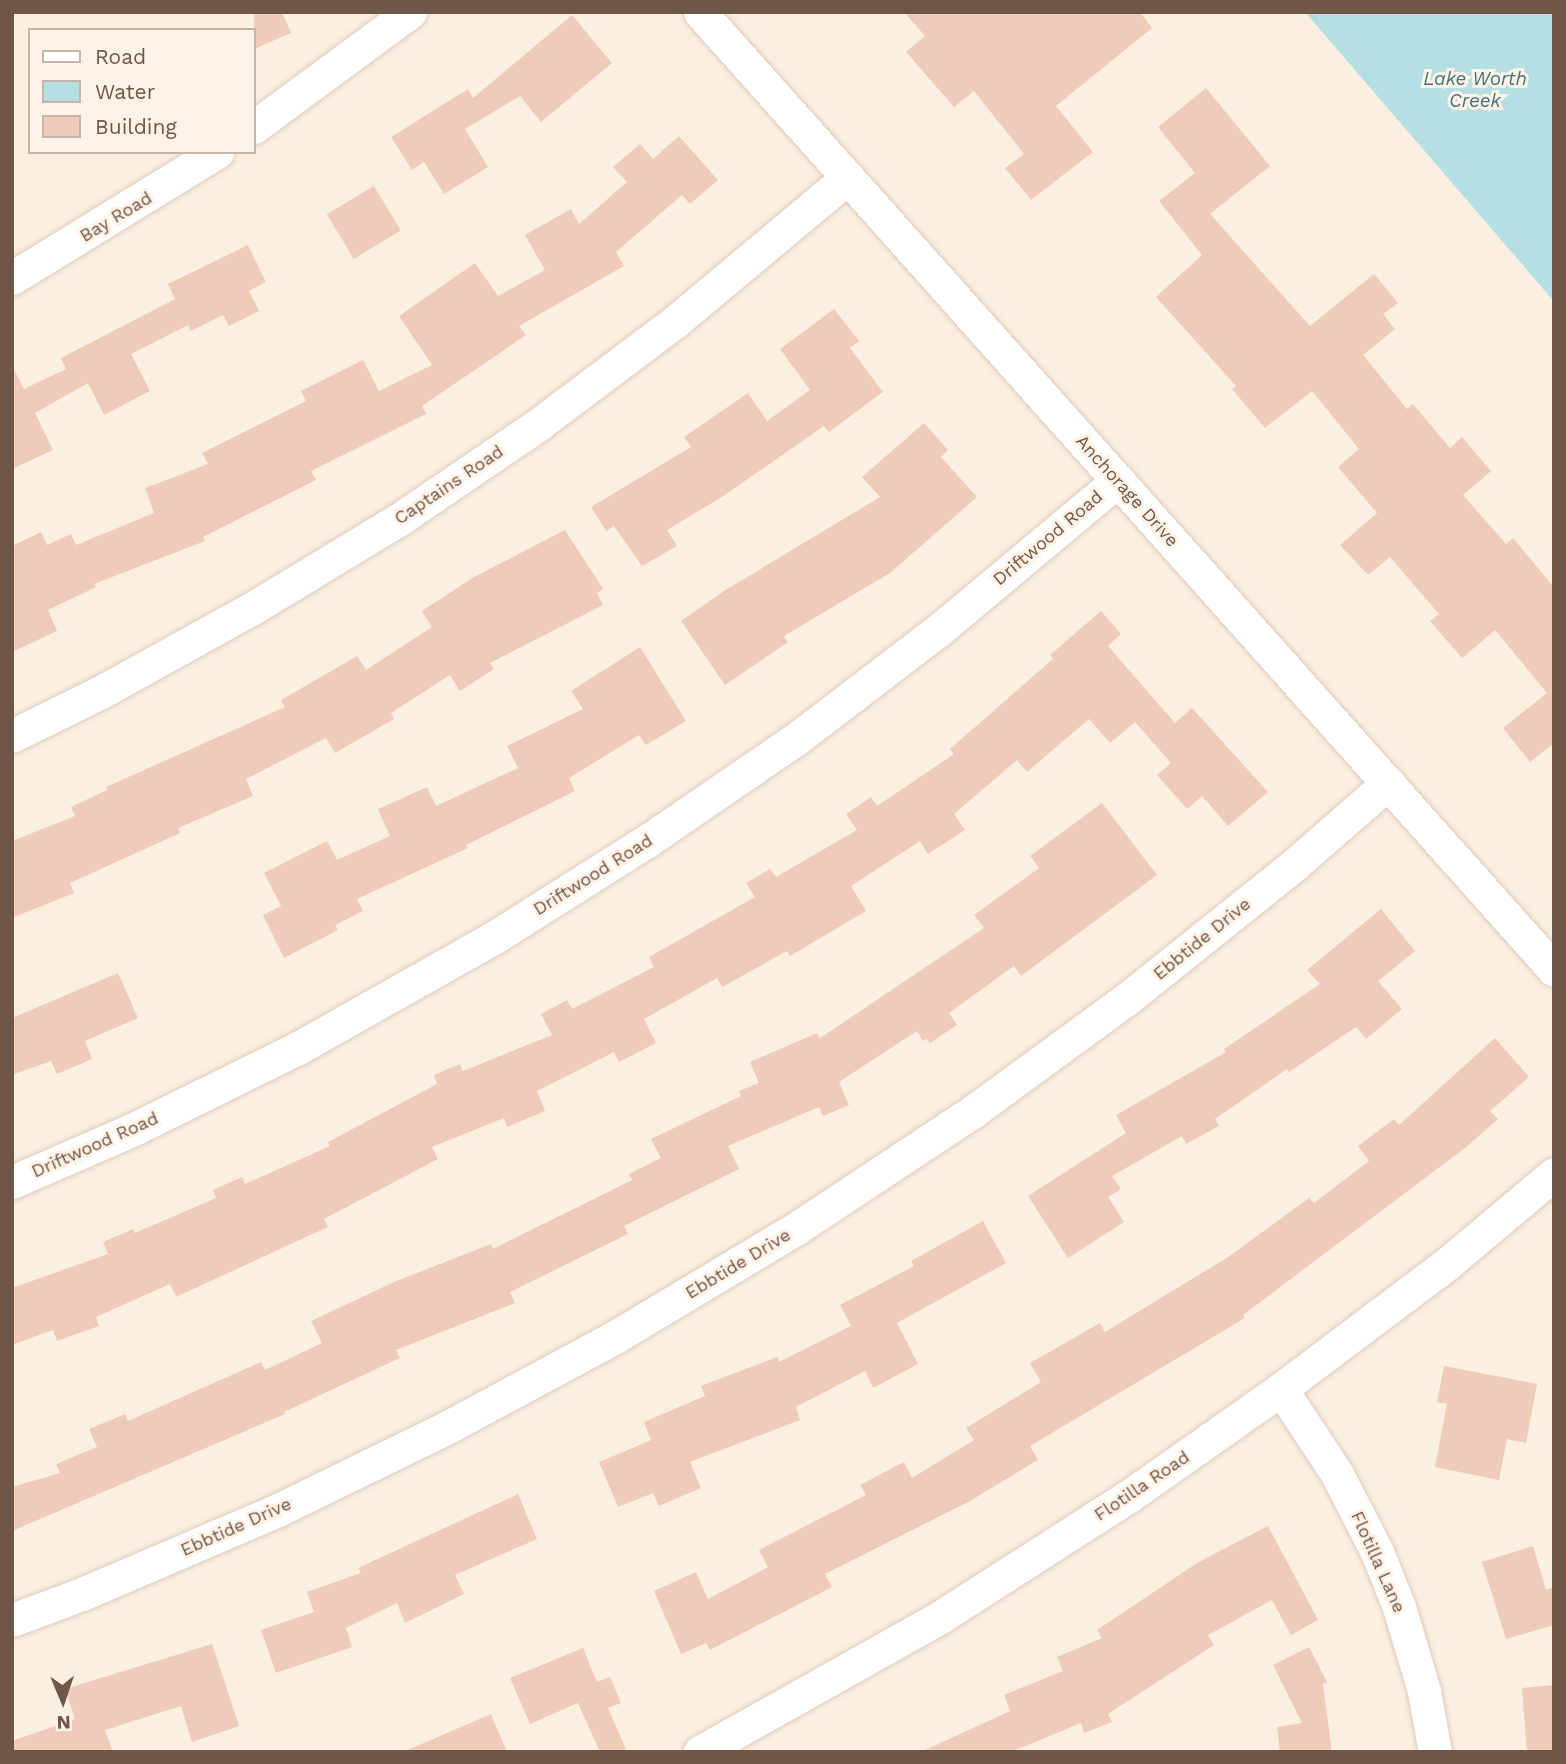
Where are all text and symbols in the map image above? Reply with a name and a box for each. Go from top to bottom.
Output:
legend [28,28,256,154]
text: Road [95,44,146,69]
water label: Lake Worth Creek [1423,68,1527,112]
text: Water [95,79,155,104]
text: Building [95,114,177,139]
street label: Bay Road [76,187,156,247]
street label: Anchorage Drive [1071,431,1183,551]
street label: Captains Road [390,441,508,529]
street label: Driftwood Road [989,486,1107,590]
street label: Driftwood Road [529,830,657,920]
street label: Ebbtide Drive [1149,893,1255,985]
street label: Driftwood Road [28,1107,162,1183]
street label: Ebbtide Drive [682,1224,794,1304]
street label: Flotilla Road [1090,1446,1194,1526]
street label: Ebbtide Drive [177,1493,295,1561]
street label: Flotilla Lane [1346,1508,1410,1616]
north arrow [28,1666,98,1736]
text: N [56,1711,71,1734]

